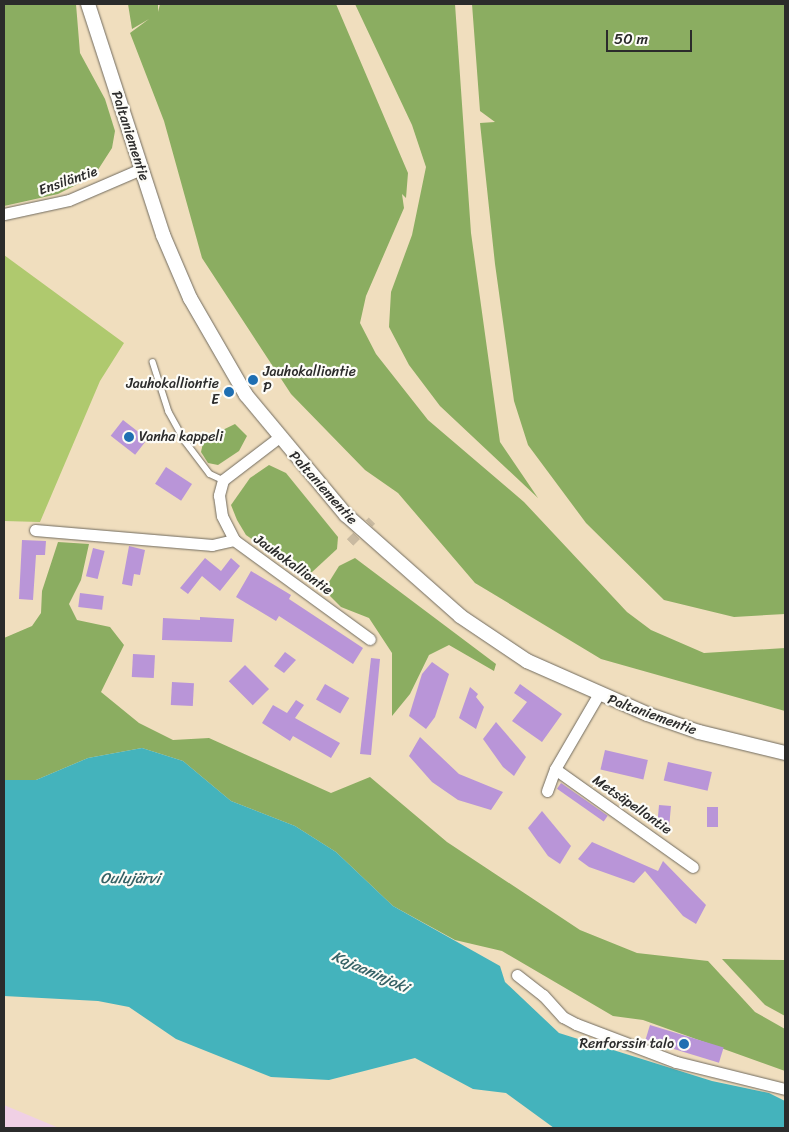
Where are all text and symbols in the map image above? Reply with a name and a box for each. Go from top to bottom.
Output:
scale bar [609,20,695,52]
text: 50 m [614,26,648,52]
street label: Paltaniementie [108,89,152,183]
street label: Ensiläntie [36,163,100,199]
place label: Jauhokalliontie P [263,364,356,397]
marker: Jauhokalliontie P [247,374,259,386]
place label: Jauhokalliontie E [126,376,219,408]
marker: Jauhokalliontie E [223,386,235,398]
place label: Vanha kappeli [139,429,223,445]
marker: Vanha kappeli [123,431,135,443]
street label: Paltaniementie [285,448,361,528]
street label: Jauhokalliontie [251,531,335,599]
street label: Paltaniementie [605,691,699,739]
street label: Metsäpellontie [589,772,675,838]
water label: Oulujärvi [100,870,160,888]
water label: Kajaaninjoki [329,947,411,997]
place label: Renforssin talo [580,1036,674,1052]
marker: Renforssin talo [678,1038,690,1050]

